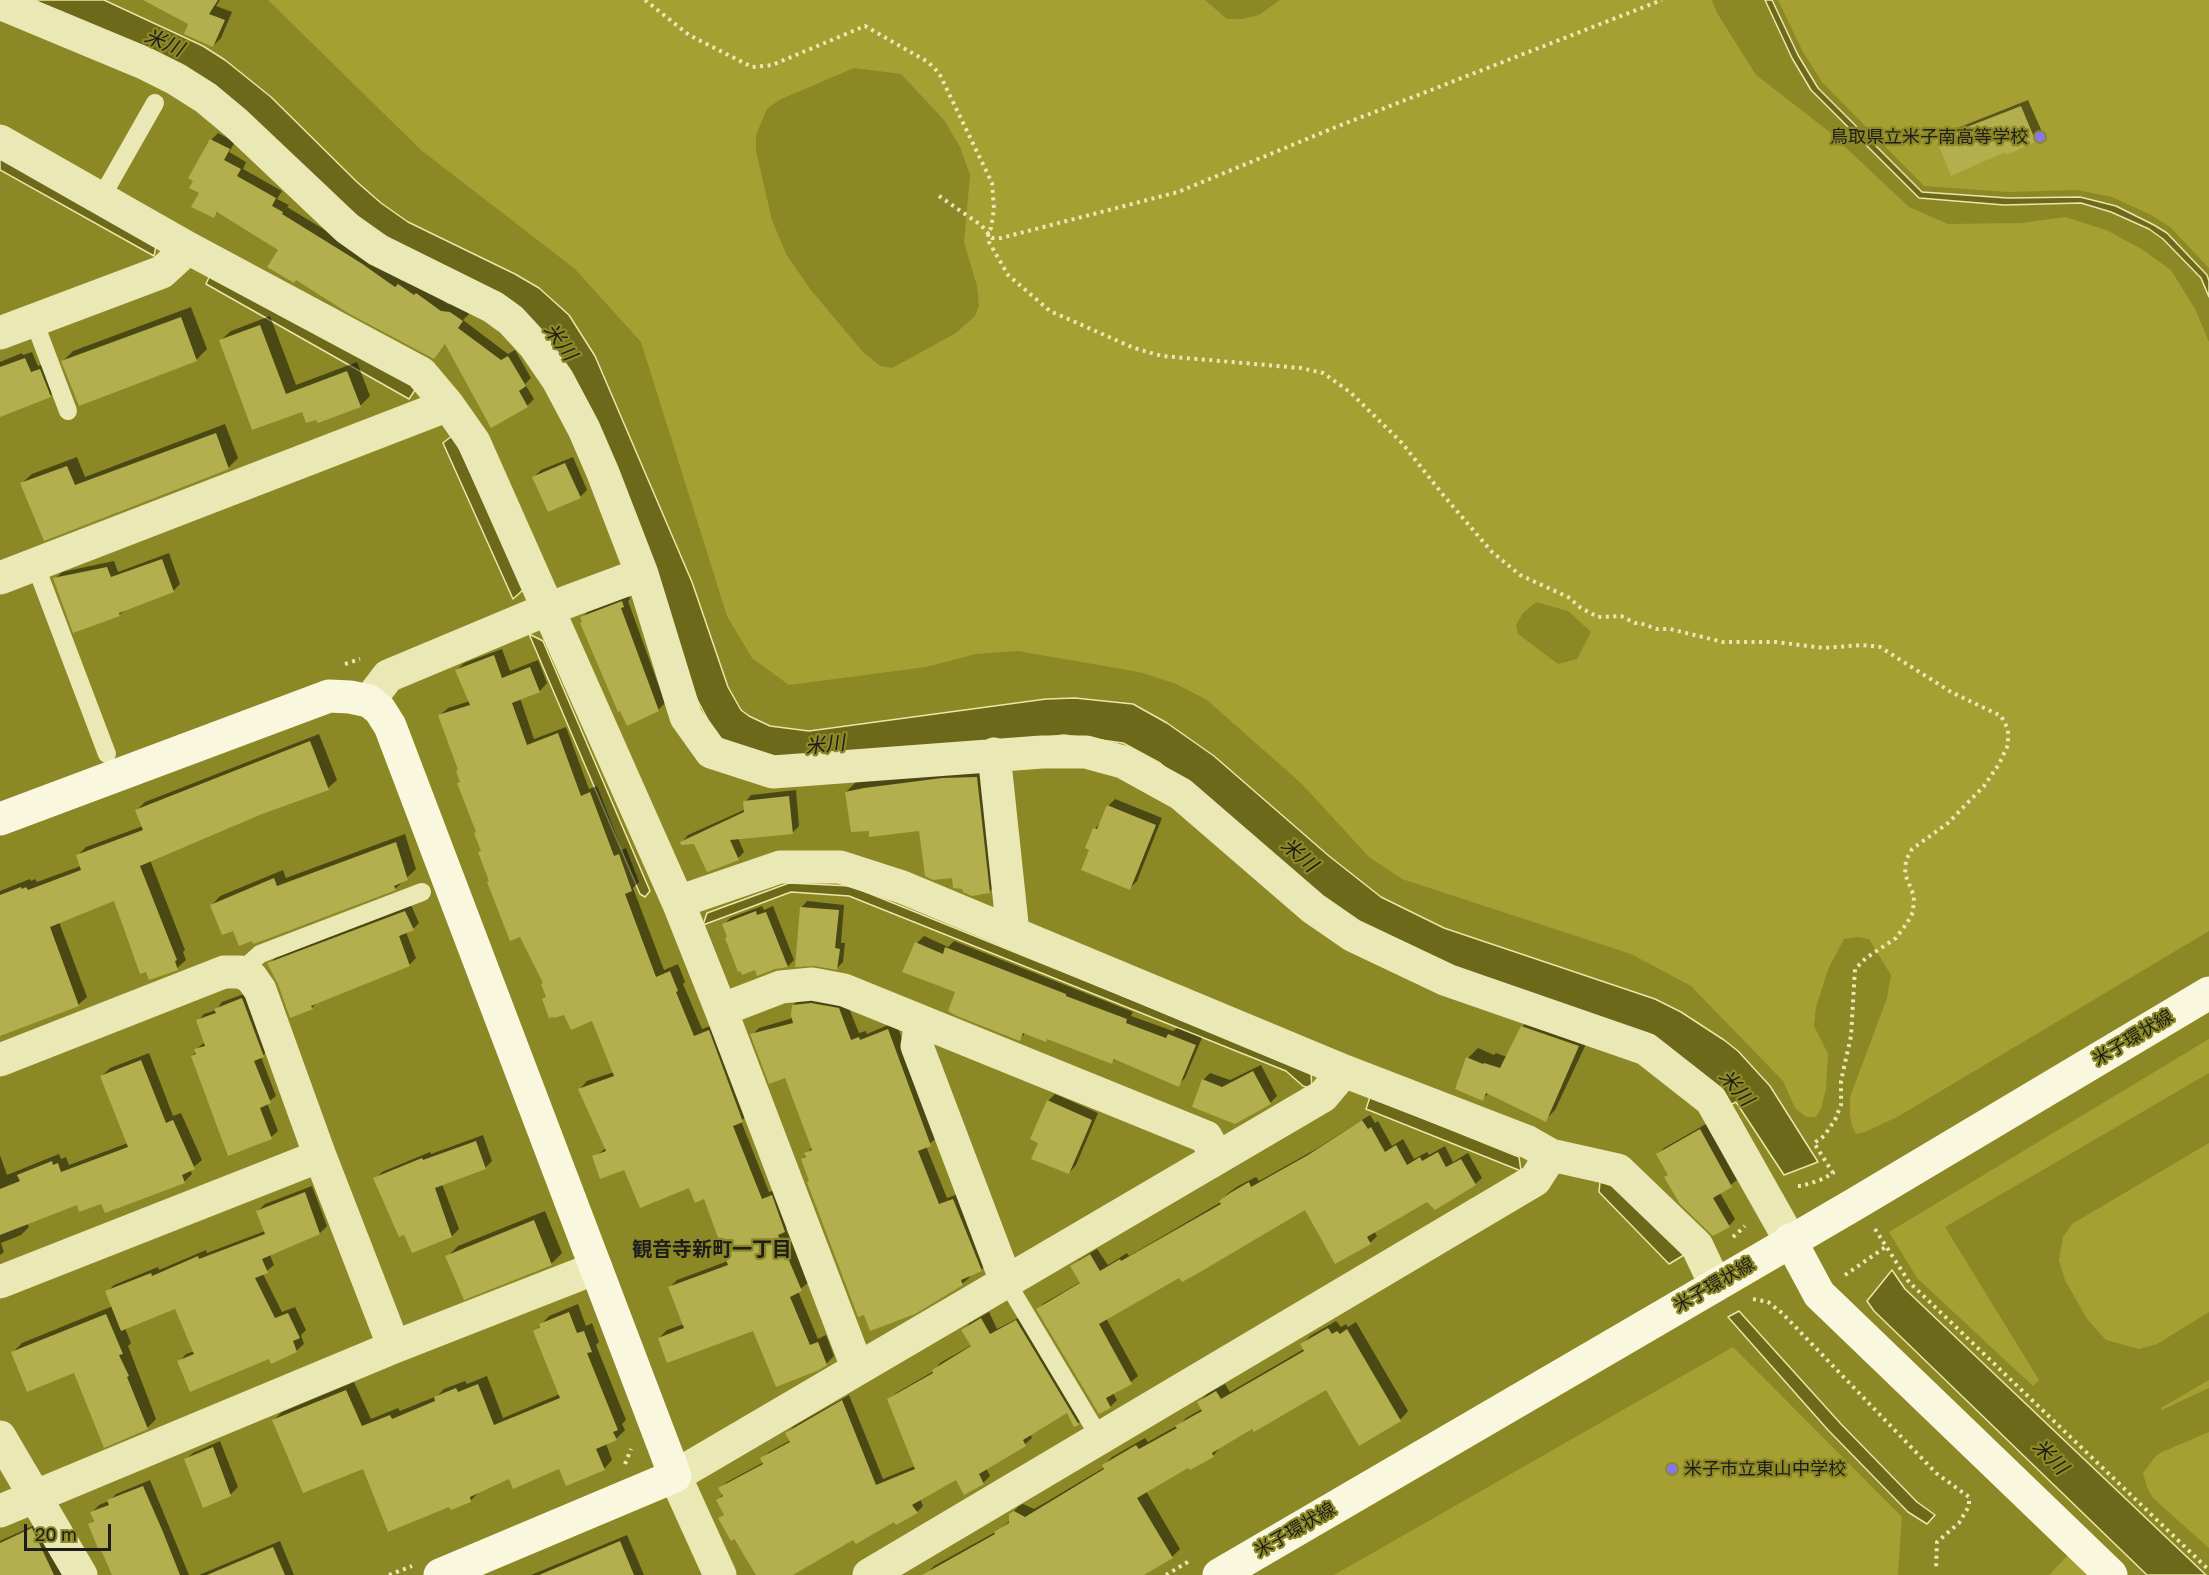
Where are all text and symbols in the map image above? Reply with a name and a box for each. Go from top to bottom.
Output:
water label: 米川 [141,24,187,62]
place label: 鳥取県立米子南高等学校 [1830,126,2028,148]
marker: 鳥取県立米子南高等学校 [2033,130,2047,144]
water label: 米川 [539,319,581,365]
water label: 米川 [804,731,846,759]
water label: 米川 [1276,833,1322,877]
street label: 米子環状線 [2089,1006,2177,1070]
water label: 米川 [1714,1065,1758,1111]
district label: 観音寺新町一丁目 [632,1238,792,1262]
street label: 米子環状線 [1670,1253,1758,1317]
water label: 米川 [2027,1434,2073,1480]
place label: 米子市立東山中学校 [1684,1458,1846,1480]
marker: 米子市立東山中学校 [1665,1462,1679,1476]
street label: 米子環状線 [1251,1498,1339,1562]
scale bar [27,1512,114,1550]
text: 20 m [35,1523,77,1545]

